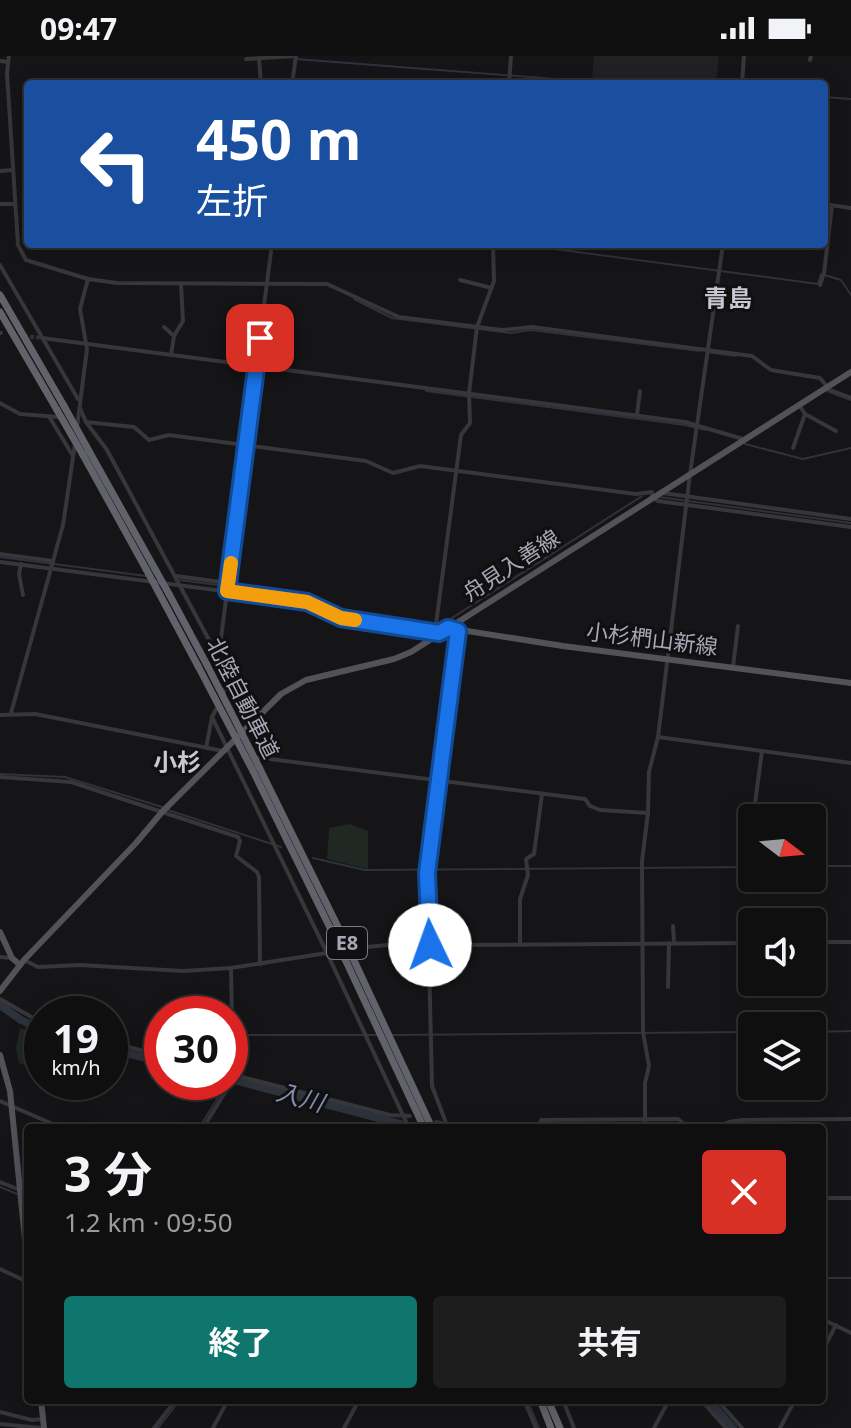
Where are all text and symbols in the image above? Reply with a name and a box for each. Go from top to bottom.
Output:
text: 09:47 [40,8,117,49]
text: 450 m [196,100,361,176]
icon: left [64,112,168,216]
text: 左折 [196,176,268,225]
district label: 青島 [704,281,752,314]
pin [226,304,294,372]
icon: arrive [238,316,282,360]
street label: 舟見入善線 [456,522,565,607]
street label: 小杉椚山新線 [585,615,719,661]
street label: 北陸自動車道 [201,632,287,763]
district label: 小杉 [153,745,201,778]
north arrow [738,804,826,892]
map controls [738,804,826,1100]
position arrow [388,903,472,987]
button: sound [738,908,826,996]
road number: E8 [327,927,367,959]
speed limit sign: 30 [144,996,248,1100]
text: 19 [53,1010,99,1065]
button: layers [738,1012,826,1100]
text: km/h [51,1054,101,1081]
water label: 入川 [273,1074,331,1119]
text: 3 分 [64,1141,152,1206]
button: close [702,1150,786,1234]
text: 1.2 km · 09:50 [64,1204,233,1240]
button: 終了 [64,1296,417,1388]
button: 共有 [433,1296,786,1388]

